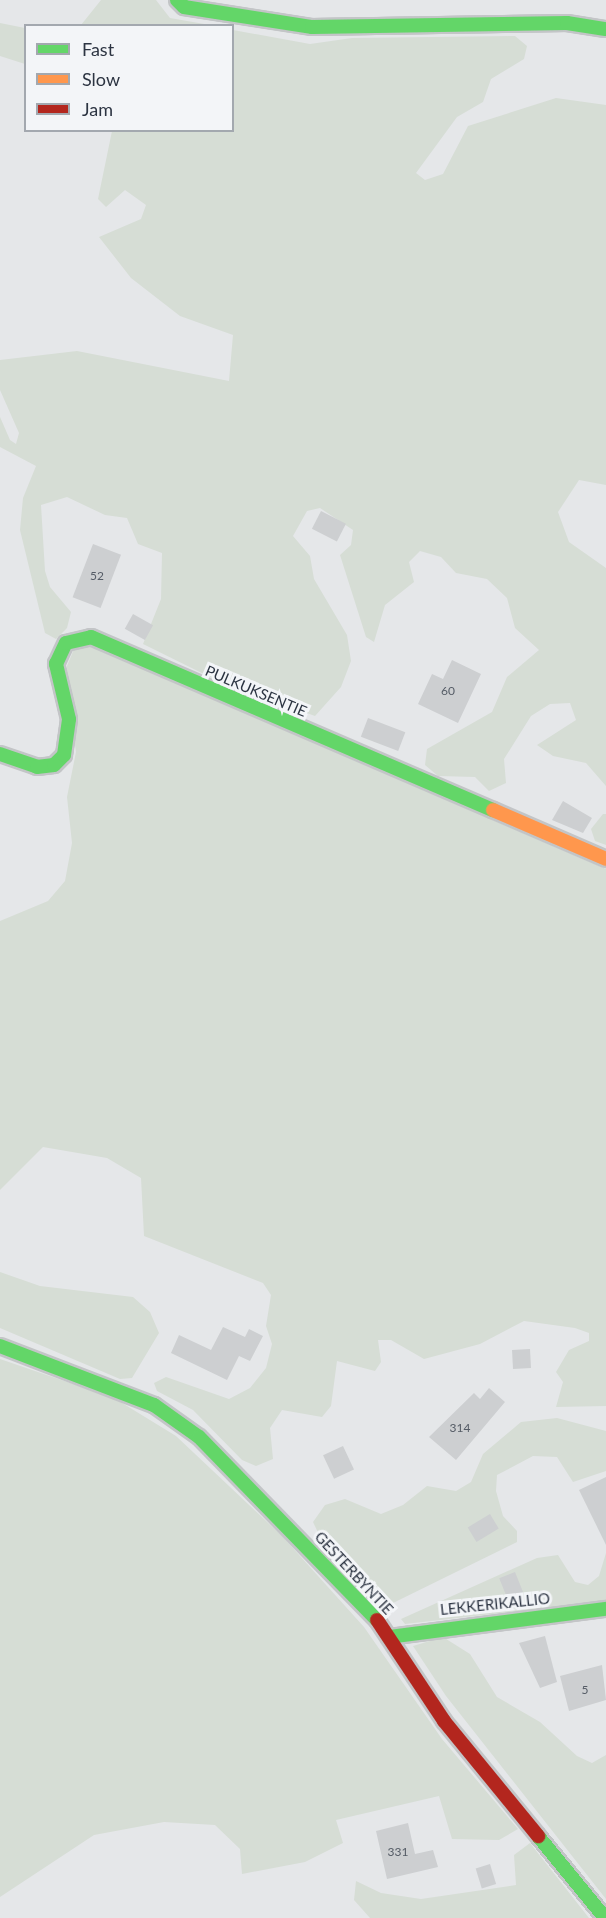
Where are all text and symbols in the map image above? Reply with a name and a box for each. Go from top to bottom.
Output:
legend [24,24,234,132]
text: Fast [82,38,114,60]
text: Slow [82,68,120,90]
text: Jam [82,98,113,120]
house number: 52 [90,569,104,583]
street label: PULKUKSENTIE [202,661,310,721]
house number: 60 [441,684,455,698]
house number: 314 [450,1421,470,1435]
street label: GESTERBYNTIE [311,1528,397,1618]
street label: LEKKERIKALLIO [439,1589,551,1619]
house number: 5 [582,1683,588,1697]
house number: 331 [388,1845,408,1859]

